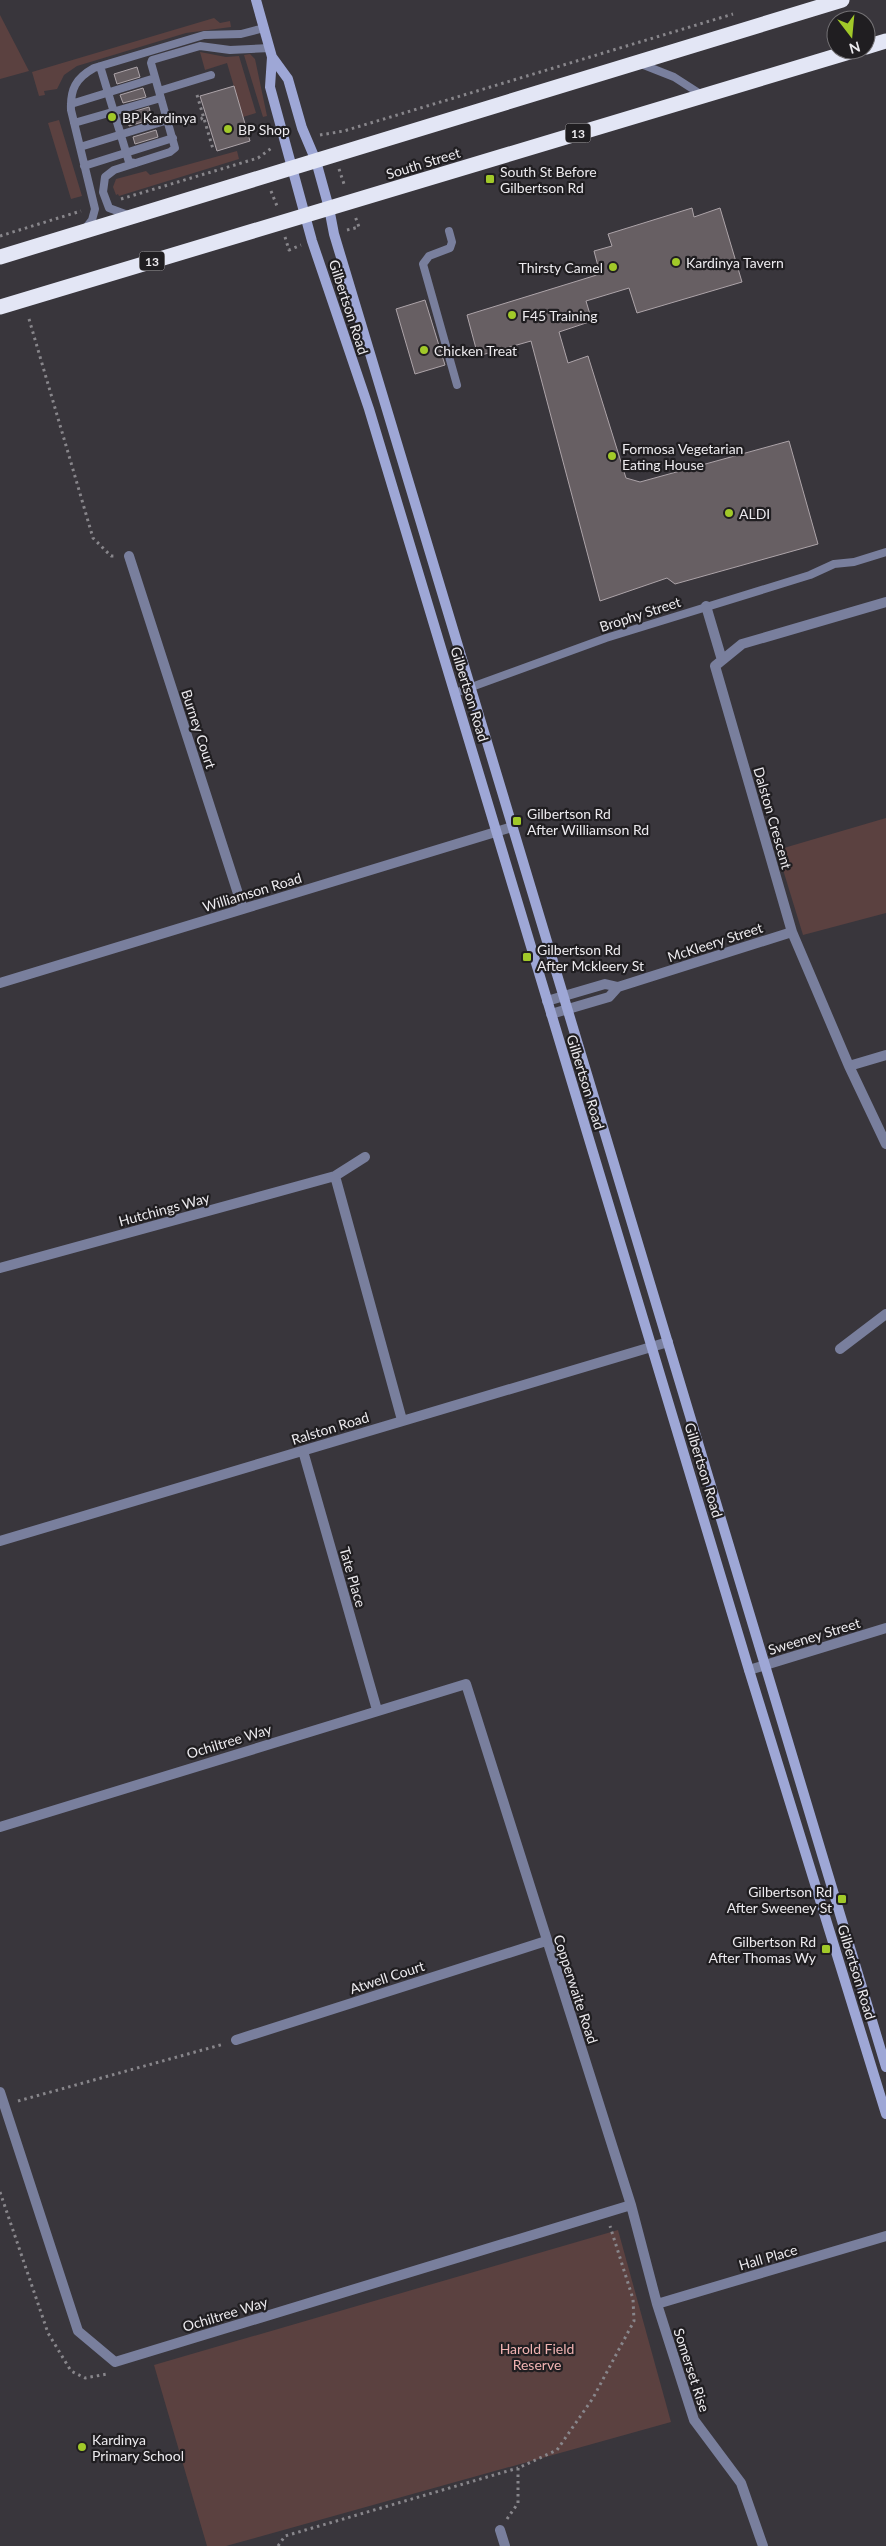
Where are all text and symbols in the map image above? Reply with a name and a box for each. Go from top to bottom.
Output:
north arrow [826,10,876,60]
text: N [847,38,862,58]
place label: BP Kardinya [122,109,197,126]
marker: BP Kardinya [106,111,118,123]
place label: BP Shop [238,121,290,138]
marker: BP Shop [222,123,234,135]
road number: 13 [566,124,590,142]
street label: South Street [384,144,462,182]
place label: South St Before Gilbertson Rd [500,163,597,196]
marker: South St Before Gilbertson Rd [484,173,496,185]
road number: 13 [140,252,164,270]
place label: Kardinya Tavern [686,254,784,271]
marker: Kardinya Tavern [670,256,682,268]
street label: Gilbertson Road [326,257,372,357]
place label: Thirsty Camel [519,259,603,276]
marker: Thirsty Camel [607,261,619,273]
place label: F45 Training [522,307,598,324]
marker: F45 Training [506,309,518,321]
place label: Chicken Treat [434,342,517,359]
marker: Chicken Treat [418,344,430,356]
place label: Formosa Vegetarian Eating House [622,440,743,473]
marker: Formosa Vegetarian Eating House [606,450,618,462]
place label: ALDI [739,505,770,522]
marker: ALDI [723,507,735,519]
street label: Brophy Street [597,593,683,635]
street label: Gilbertson Road [447,644,493,744]
street label: Burney Court [178,687,220,771]
street label: Dalston Crescent [750,765,796,871]
place label: Gilbertson Rd After Williamson Rd [527,805,649,838]
marker: Gilbertson Rd After Williamson Rd [511,815,523,827]
street label: Williamson Road [200,869,304,915]
street label: McKleery Street [665,919,765,965]
place label: Gilbertson Rd After Mckleery St [537,941,644,974]
marker: Gilbertson Rd After Mckleery St [521,951,533,963]
street label: Gilbertson Road [563,1032,609,1132]
street label: Hutchings Way [117,1188,212,1229]
street label: Ralston Road [289,1408,371,1448]
street label: Gilbertson Road [681,1420,727,1520]
street label: Tate Place [336,1545,370,1609]
street label: Sweeney Street [766,1614,862,1658]
street label: Ochiltree Way [184,1720,274,1762]
place label: Gilbertson Rd After Sweeney St [727,1883,832,1916]
marker: Gilbertson Rd After Sweeney St [836,1893,848,1905]
street label: Gilbertson Road [834,1922,880,2022]
street label: Copperwaite Road [550,1932,602,2046]
place label: Gilbertson Rd After Thomas Wy [709,1933,817,1966]
marker: Gilbertson Rd After Thomas Wy [820,1943,832,1955]
street label: Atwell Court [347,1957,427,1997]
street label: Hall Place [737,2241,799,2273]
street label: Ochiltree Way [180,2293,270,2335]
street label: Somerset Rise [670,2326,714,2414]
park label: Harold Field Reserve [500,2340,574,2373]
place label: Kardinya Primary School [92,2431,184,2464]
marker: Kardinya Primary School [76,2441,88,2453]

